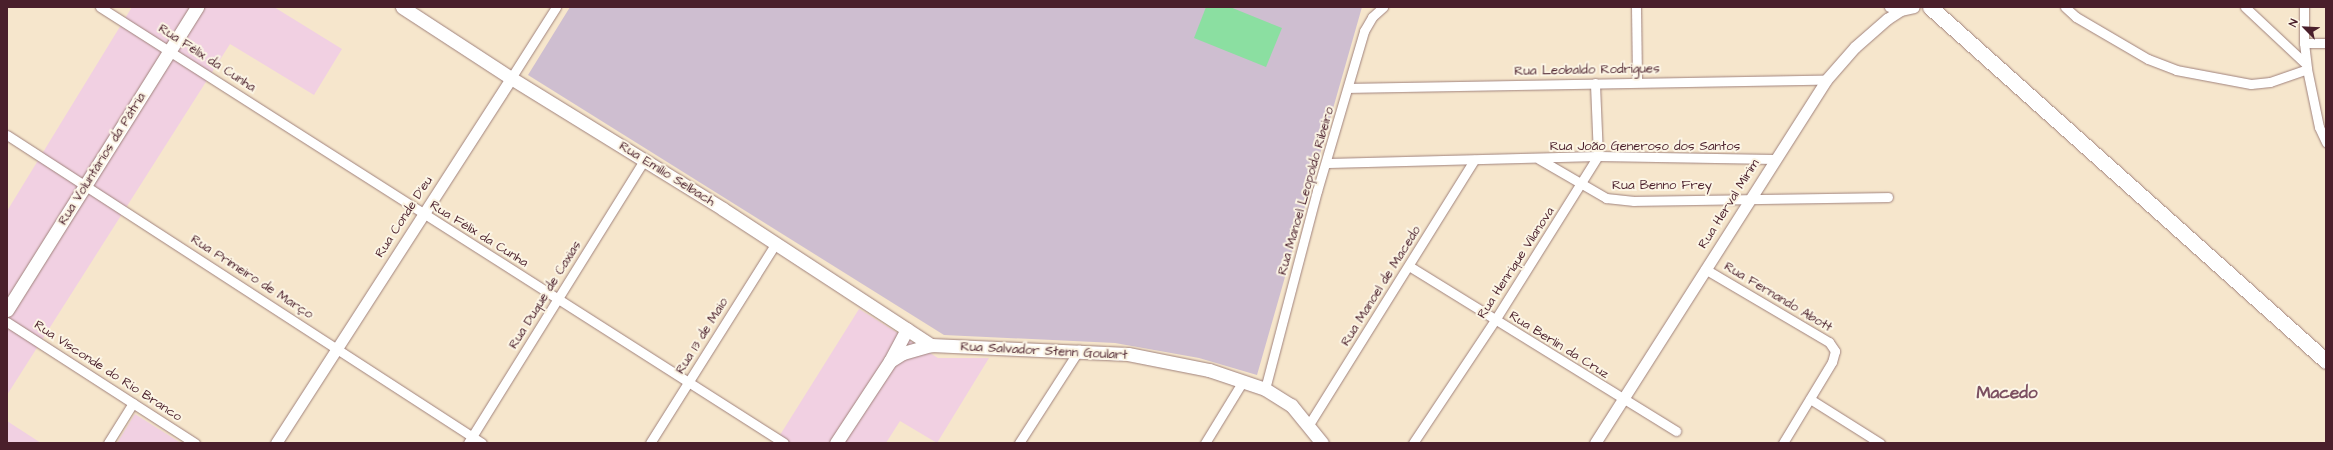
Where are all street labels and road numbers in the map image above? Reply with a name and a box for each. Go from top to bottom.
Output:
street label: Rua Félix da Cunha [155,21,259,95]
street label: Rua Leobaldo Rodrigues [1514,61,1660,79]
street label: Rua Voluntários da Pátria [55,90,149,228]
street label: Rua Manoel Leopoldo Ribeiro [1274,105,1338,277]
street label: Rua Emílio Selbach [616,138,718,210]
street label: Rua João Generoso dos Santos [1550,138,1740,154]
street label: Rua Herval Mirim [1695,156,1763,252]
street label: Rua Conde D'eu [372,173,436,261]
street label: Rua Benno Frey [1612,177,1712,193]
street label: Rua Félix da Cunha [427,197,531,271]
street label: Rua Henrique Vilanova [1474,204,1558,322]
street label: Rua Manoel de Macedo [1338,223,1424,349]
street label: Rua Primeiro de Março [188,232,316,322]
street label: Rua Duque de Caxias [505,238,585,352]
street label: Rua Fernando Abott [1721,259,1835,335]
street label: Rua 13 de Maio [672,295,732,377]
street label: Rua Berlin da Cruz [1506,308,1612,382]
street label: Rua Visconde do Rio Branco [31,317,185,425]
street label: Rua Salvador Stenn Goulart [960,339,1128,363]

